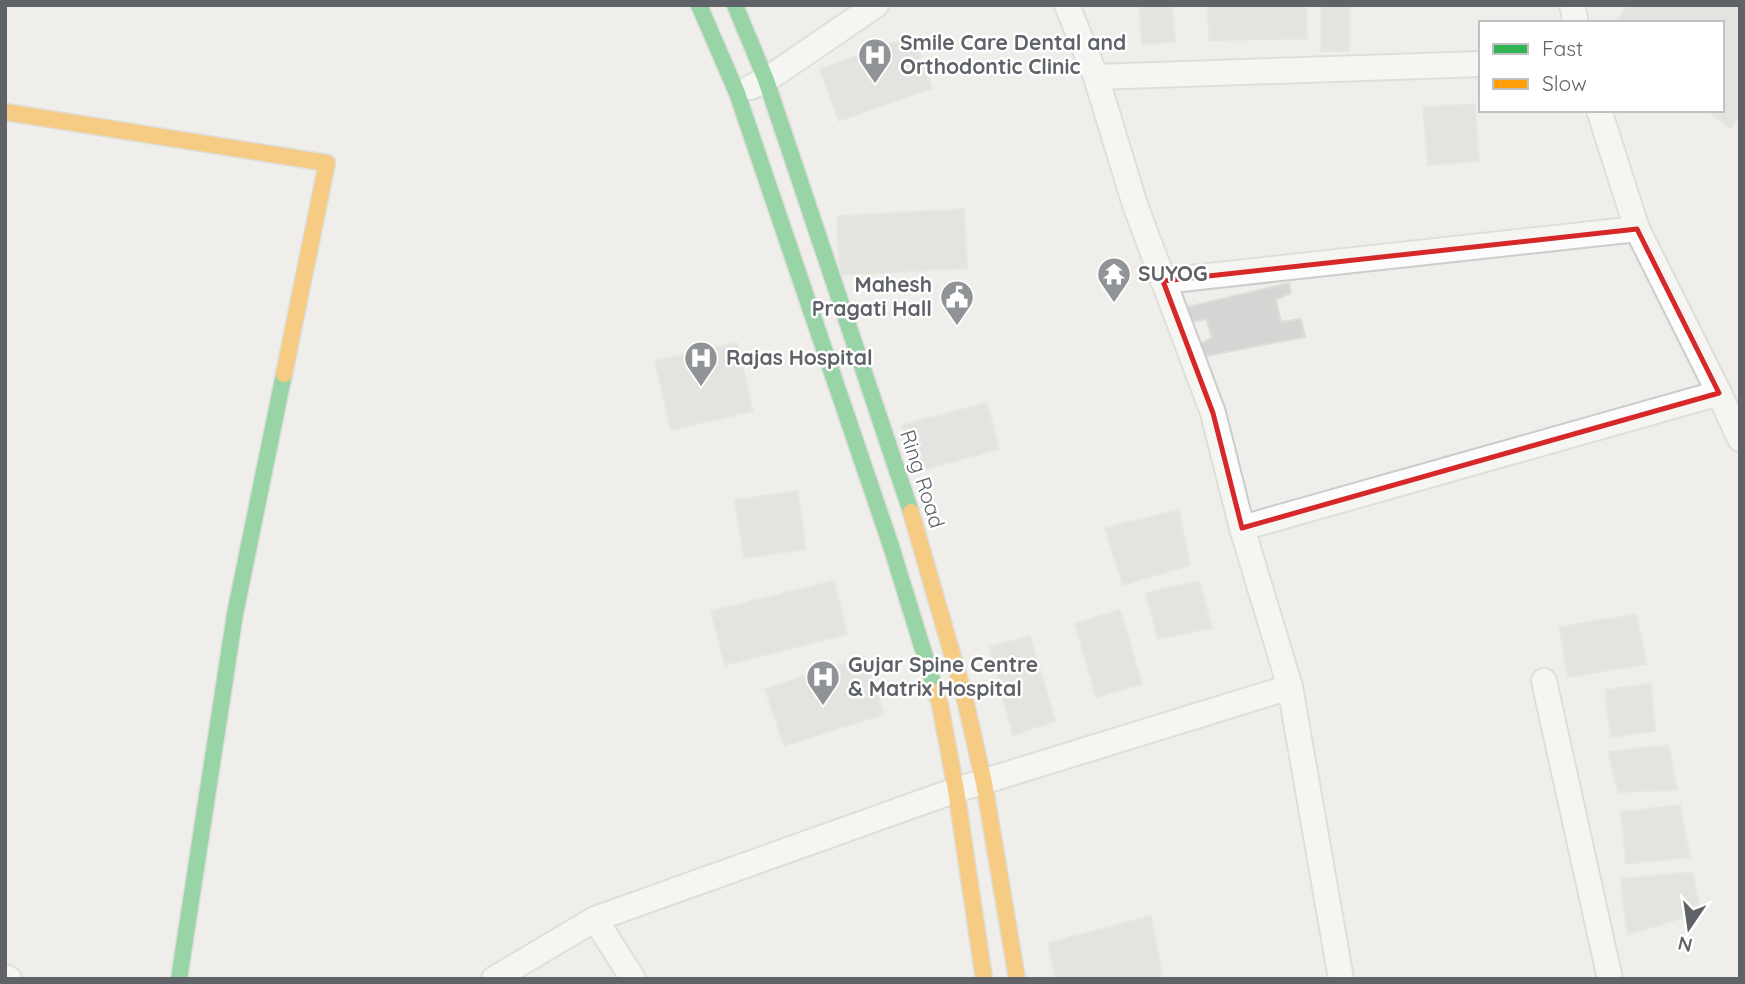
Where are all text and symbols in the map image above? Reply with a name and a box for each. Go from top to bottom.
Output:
legend [1479,21,1724,112]
place label: Smile Care Dental and Orthodontic Clinic [900,29,1126,79]
text: Fast [1542,35,1583,61]
hospital icon: Smile Care Dental and Orthodontic Clinic [856,36,894,85]
text: Slow [1542,70,1587,96]
temple icon: SUYOG [1095,255,1133,304]
place label: SUYOG [1138,260,1208,286]
place label: Mahesh Pragati Hall [812,271,932,321]
public building icon: Mahesh Pragati Hall [938,278,976,327]
hospital icon: Rajas Hospital [682,339,720,388]
place label: Rajas Hospital [726,344,873,370]
street label: Ring Road [895,426,951,531]
place label: Gujar Spine Centre & Matrix Hospital [848,651,1038,701]
hospital icon: Gujar Spine Centre & Matrix Hospital [804,658,842,707]
north arrow [1654,893,1724,963]
text: N [1676,931,1695,958]

